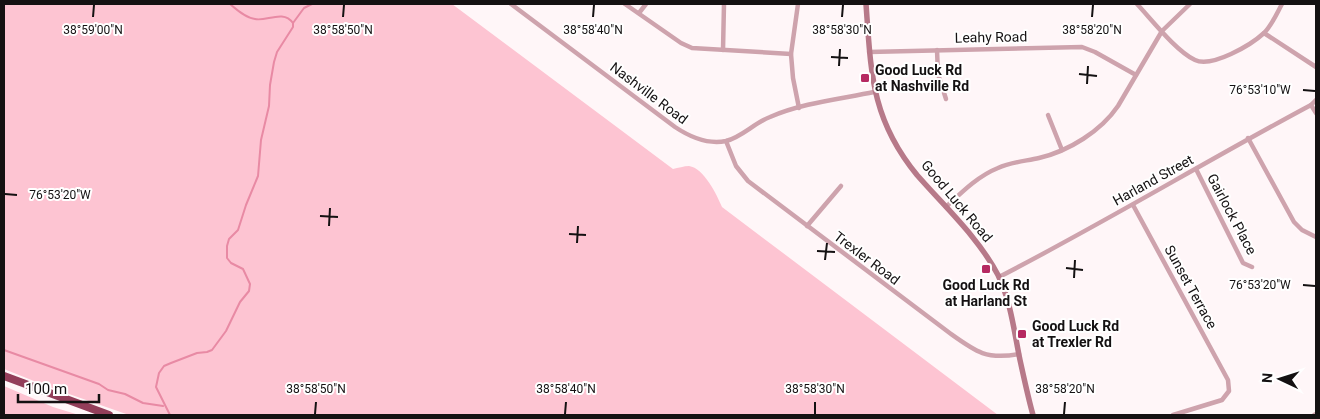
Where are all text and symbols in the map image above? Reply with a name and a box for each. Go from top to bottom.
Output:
text: 38°59'00"N [63,23,123,37]
text: 38°58'50"N [313,23,373,37]
text: 38°58'40"N [563,23,623,37]
text: 38°58'30"N [812,23,872,37]
text: 38°58'20"N [1062,23,1122,37]
street label: Leahy Road [955,28,1027,46]
street label: Nashville Road [607,59,691,127]
place label: Good Luck Rd at Nashville Rd [875,62,969,94]
marker: Good Luck Rd at Nashville Rd [859,72,871,84]
text: 76°53'10"W [1229,83,1291,97]
street label: Harland Street [1110,151,1196,209]
street label: Good Luck Road [918,157,996,245]
street label: Gairlock Place [1204,171,1260,257]
text: 76°53'20"W [29,188,91,202]
street label: Trexler Road [831,228,903,288]
street label: Sunset Terrace [1161,243,1221,331]
marker: Good Luck Rd at Harland St [980,263,992,275]
place label: Good Luck Rd at Harland St [942,277,1030,309]
text: 76°53'20"W [1229,278,1291,292]
place label: Good Luck Rd at Trexler Rd [1032,318,1119,350]
marker: Good Luck Rd at Trexler Rd [1016,328,1028,340]
north arrow [1255,354,1305,404]
scale bar [18,372,99,404]
text: N [1259,373,1275,384]
text: 100 m [25,380,67,398]
text: 38°58'50"N [286,382,346,396]
text: 38°58'40"N [536,382,596,396]
text: 38°58'30"N [785,382,845,396]
text: 38°58'20"N [1035,382,1095,396]

